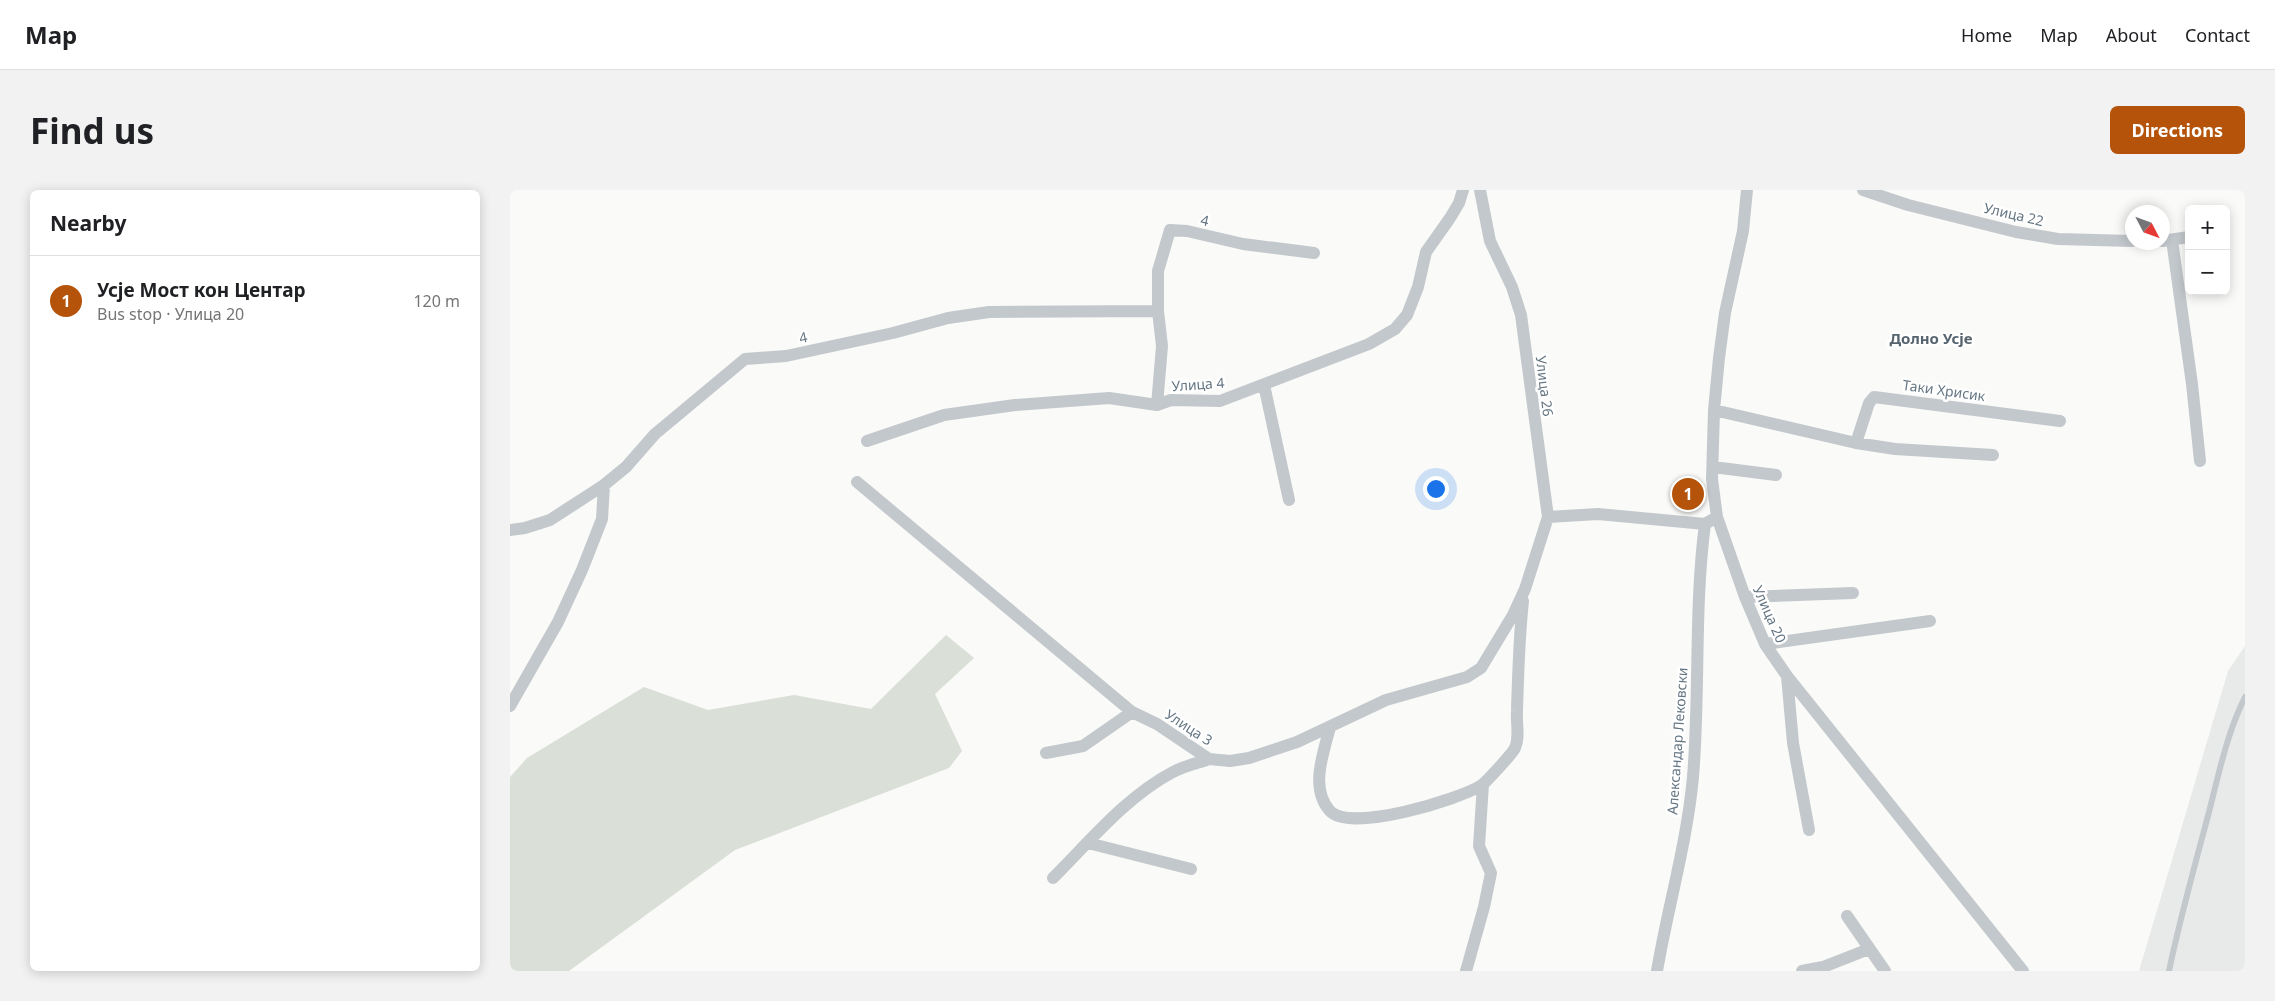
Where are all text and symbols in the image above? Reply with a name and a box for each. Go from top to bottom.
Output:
text: Map [25,18,77,51]
text: Home [1961,23,2012,47]
text: Map [2040,23,2078,47]
text: About [2106,23,2157,47]
text: Contact [2185,23,2250,47]
button: Directions [2110,106,2245,154]
text: Find us [30,107,154,154]
street label: Улица 22 [1982,198,2046,230]
north arrow [2125,205,2170,250]
map controls [2185,205,2230,295]
button: + [2185,205,2230,250]
text: Nearby [50,209,126,237]
street label: 4 [1199,210,1211,230]
button: − [2185,250,2230,295]
text: Усје Мост кон Центар [97,277,306,303]
text: 1 [61,290,71,312]
text: 120 m [413,290,460,312]
text: Bus stop · Улица 20 [97,303,244,325]
street label: 4 [797,327,809,347]
district label: Долно Усје [1889,328,1973,348]
street label: Улица 26 [1532,355,1558,417]
street label: Улица 4 [1171,373,1225,395]
street label: Таки Хрисик [1901,375,1987,405]
pin: 1 [1672,475,1704,513]
your location [1423,476,1449,502]
street label: Улица 20 [1749,582,1791,646]
street label: Александар Лековски [1662,667,1692,815]
street label: Улица 3 [1162,705,1216,749]

